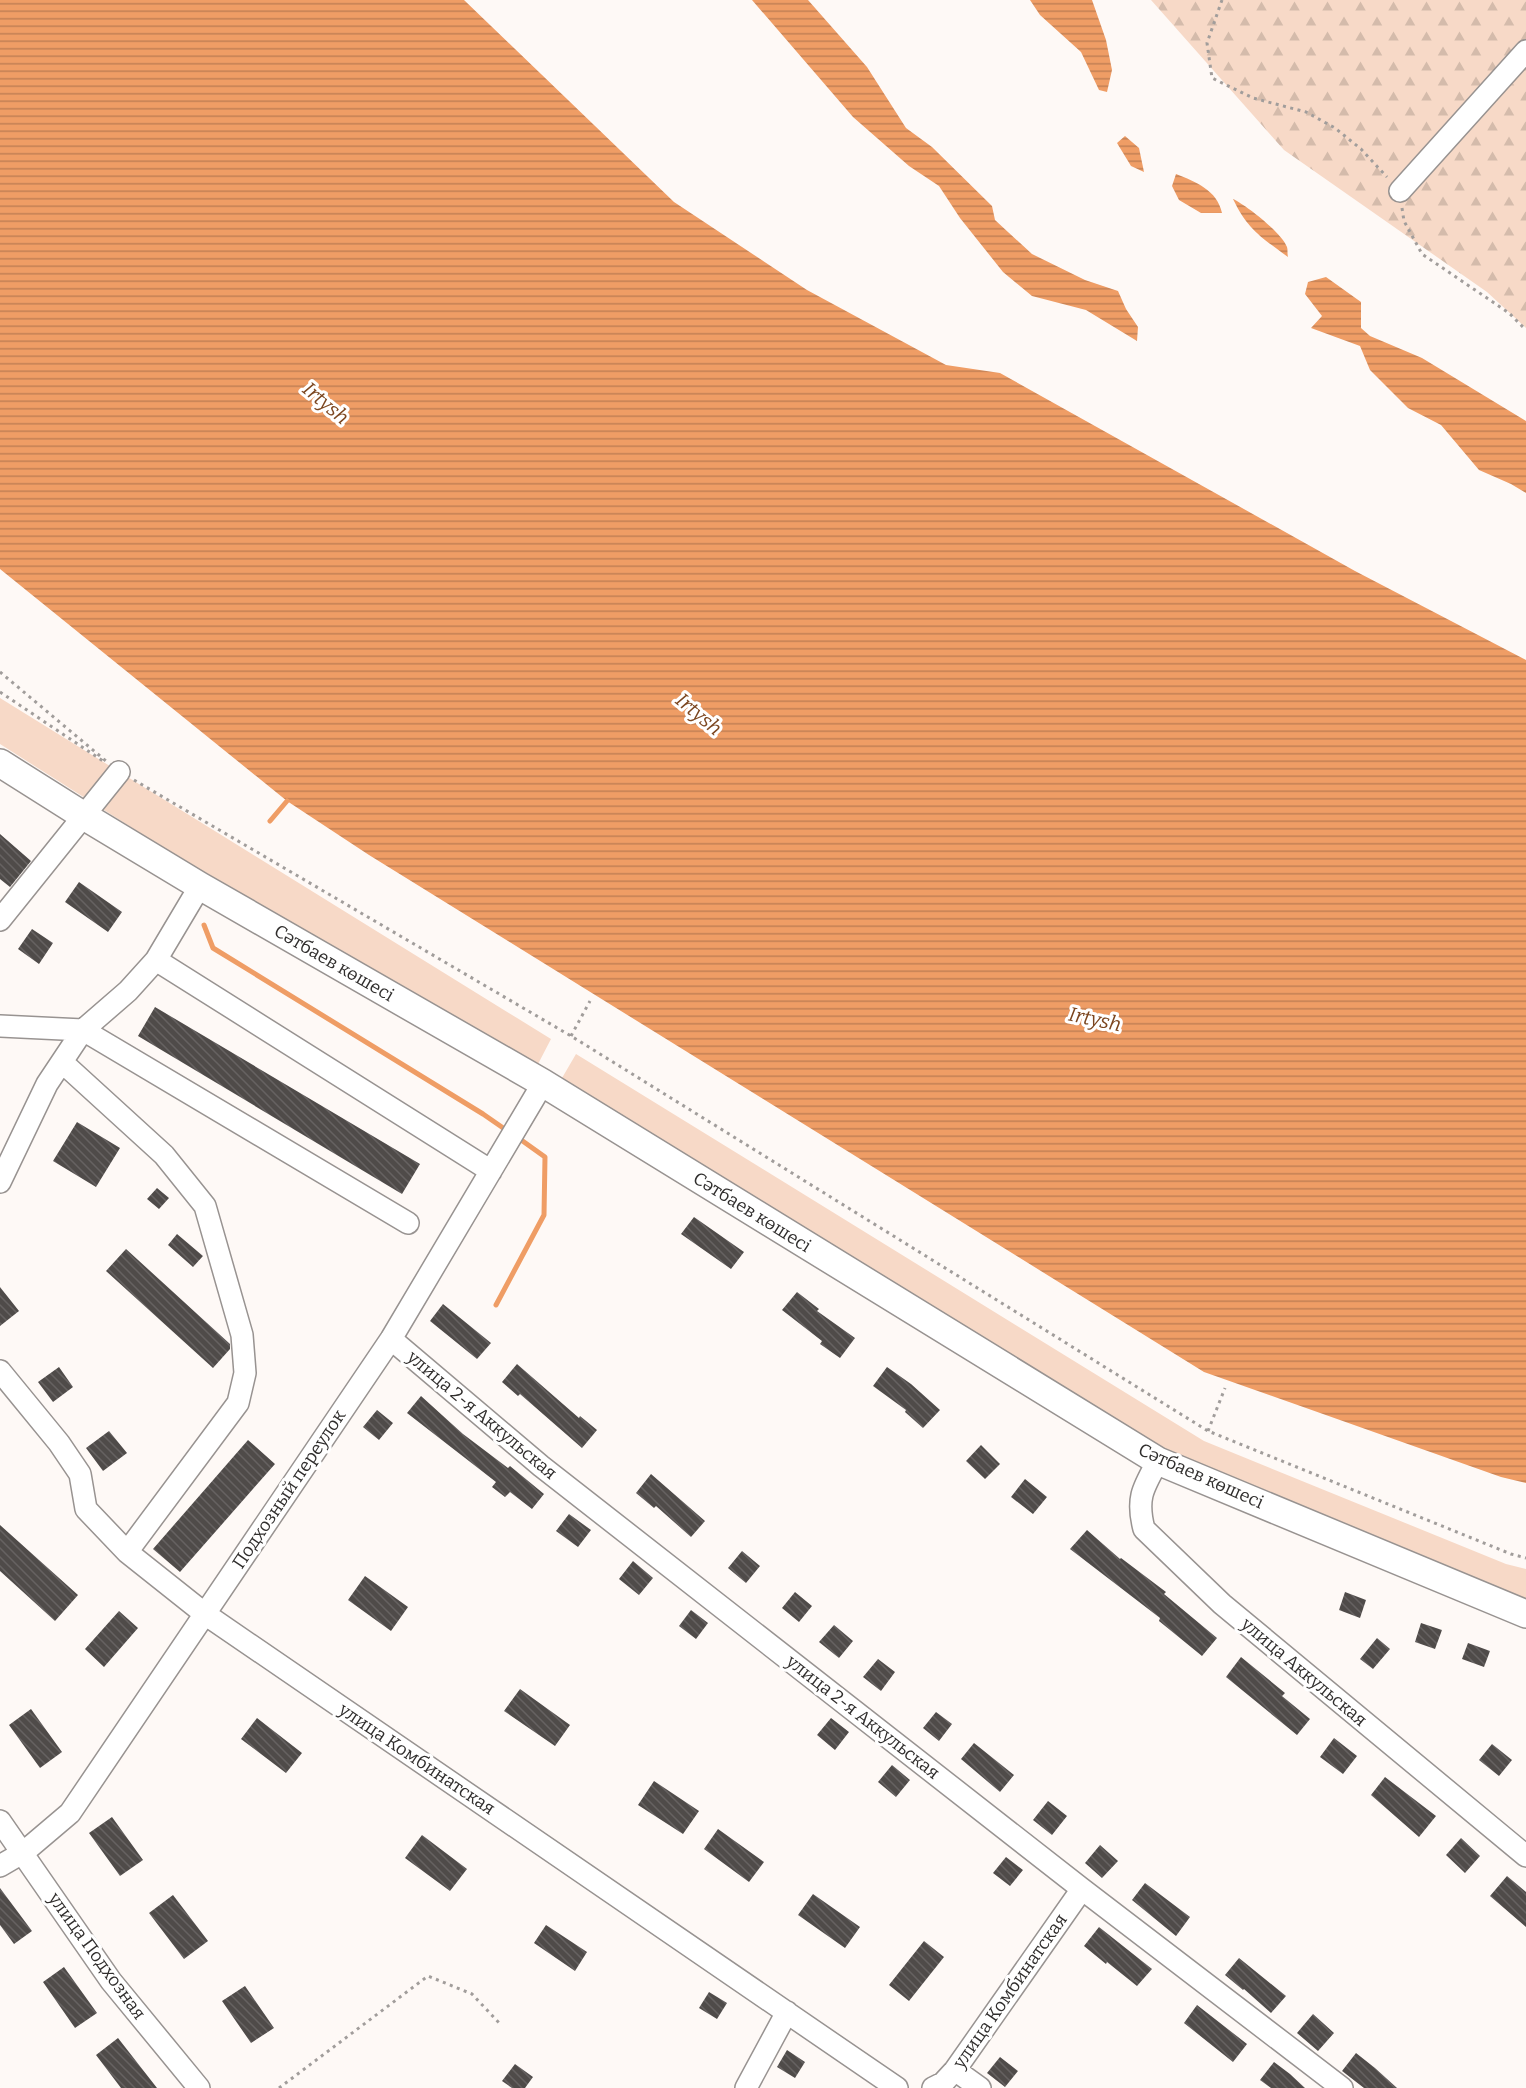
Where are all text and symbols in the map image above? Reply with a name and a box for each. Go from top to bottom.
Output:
water label: Irtysh [298,377,354,429]
water label: Irtysh [671,688,727,740]
street label: Сәтбаев көшесі [270,920,398,1006]
water label: Irtysh [1067,1002,1123,1036]
street label: Сәтбаев көшесі [689,1167,815,1257]
street label: улица 2-я Аккульская [402,1345,561,1484]
street label: Подхозный переулок [228,1405,351,1573]
street label: Сәтбаев көшесі [1135,1439,1267,1513]
street label: улица Аккульская [1236,1612,1371,1731]
street label: улица 2-я Аккульская [781,1650,944,1784]
street label: улица Комбинатская [334,1698,499,1820]
street label: улица Подхозная [43,1887,150,2024]
street label: улица Комбинатская [948,1909,1072,2073]

